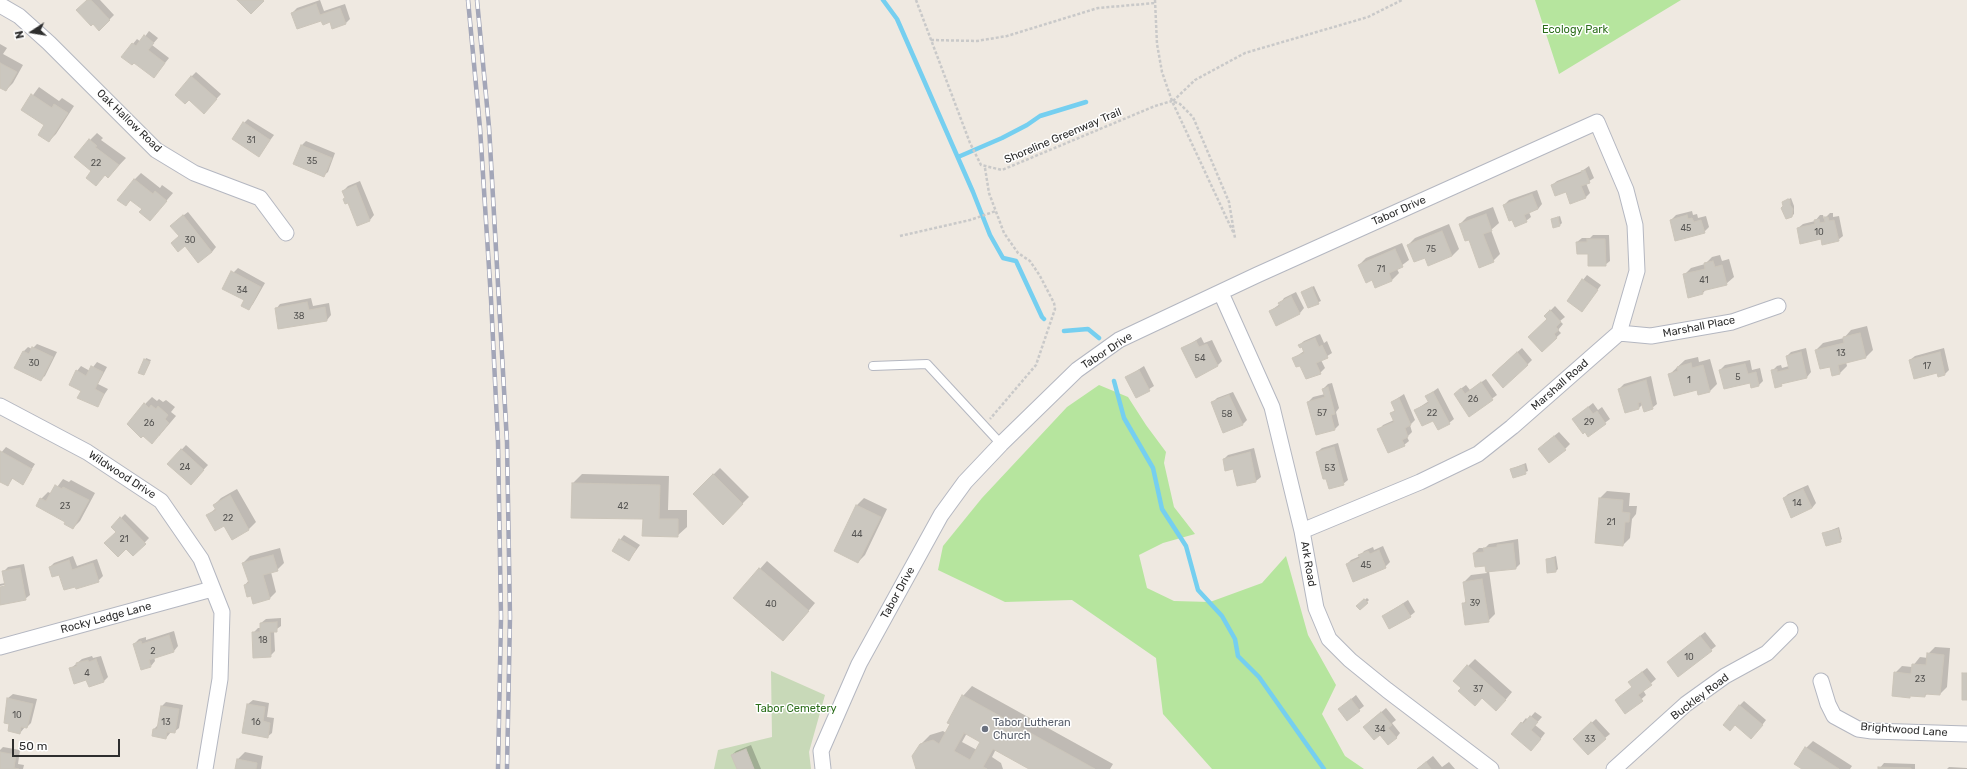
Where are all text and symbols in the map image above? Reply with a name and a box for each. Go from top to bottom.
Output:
north arrow [12,12,52,52]
park label: Ecology Park [1542,23,1608,37]
text: N [13,29,27,40]
street label: Oak Hallow Road [94,87,164,155]
street label: Shoreline Greenway Trail [1003,105,1123,167]
house number: 31 [246,135,256,145]
house number: 35 [307,156,317,166]
house number: 22 [91,158,101,168]
street label: Tabor Drive [1370,193,1428,229]
house number: 45 [1681,223,1691,233]
house number: 10 [1814,227,1824,237]
house number: 30 [184,235,196,245]
house number: 75 [1426,244,1436,254]
house number: 71 [1377,264,1385,274]
house number: 41 [1699,275,1709,285]
house number: 34 [237,285,247,295]
house number: 38 [293,311,305,321]
street label: Marshall Place [1662,314,1736,340]
street label: Tabor Drive [1079,330,1135,372]
house number: 13 [1836,348,1846,358]
house number: 54 [1195,353,1205,363]
street label: Marshall Road [1529,357,1591,413]
house number: 30 [28,358,40,368]
house number: 17 [1923,361,1931,371]
house number: 5 [1735,372,1741,382]
house number: 1 [1687,375,1691,385]
house number: 26 [1468,394,1478,404]
house number: 57 [1317,408,1327,418]
house number: 22 [1427,408,1437,418]
house number: 58 [1221,409,1233,419]
house number: 29 [1584,417,1594,427]
house number: 26 [144,418,154,428]
street label: Wildwood Drive [86,448,158,502]
house number: 24 [180,462,190,472]
house number: 53 [1325,463,1335,473]
house number: 14 [1792,498,1802,508]
house number: 23 [60,501,70,511]
house number: 42 [618,501,628,511]
house number: 22 [223,513,233,523]
house number: 21 [1606,517,1616,527]
house number: 44 [851,529,863,539]
house number: 21 [119,534,129,544]
street label: Ark Road [1298,540,1318,588]
house number: 45 [1361,560,1371,570]
street label: Tabor Drive [878,565,918,621]
house number: 39 [1470,598,1480,608]
house number: 40 [765,599,777,609]
street label: Rocky Ledge Lane [59,600,153,636]
house number: 18 [258,635,268,645]
house number: 2 [150,646,156,656]
house number: 10 [1684,652,1694,662]
house number: 4 [84,668,90,678]
street label: Buckley Road [1668,671,1732,723]
house number: 23 [1915,674,1925,684]
house number: 37 [1473,684,1483,694]
park label: Tabor Cemetery [755,702,837,716]
house number: 10 [12,710,22,720]
place label: Tabor Lutheran Church [993,716,1071,742]
house number: 13 [161,717,171,727]
house number: 16 [251,717,261,727]
street label: Brightwood Lane [1860,720,1948,740]
marker: Tabor Lutheran Church [980,724,990,734]
house number: 34 [1375,724,1385,734]
scale bar [14,731,122,757]
house number: 33 [1585,734,1595,744]
text: 50 m [19,739,47,753]

